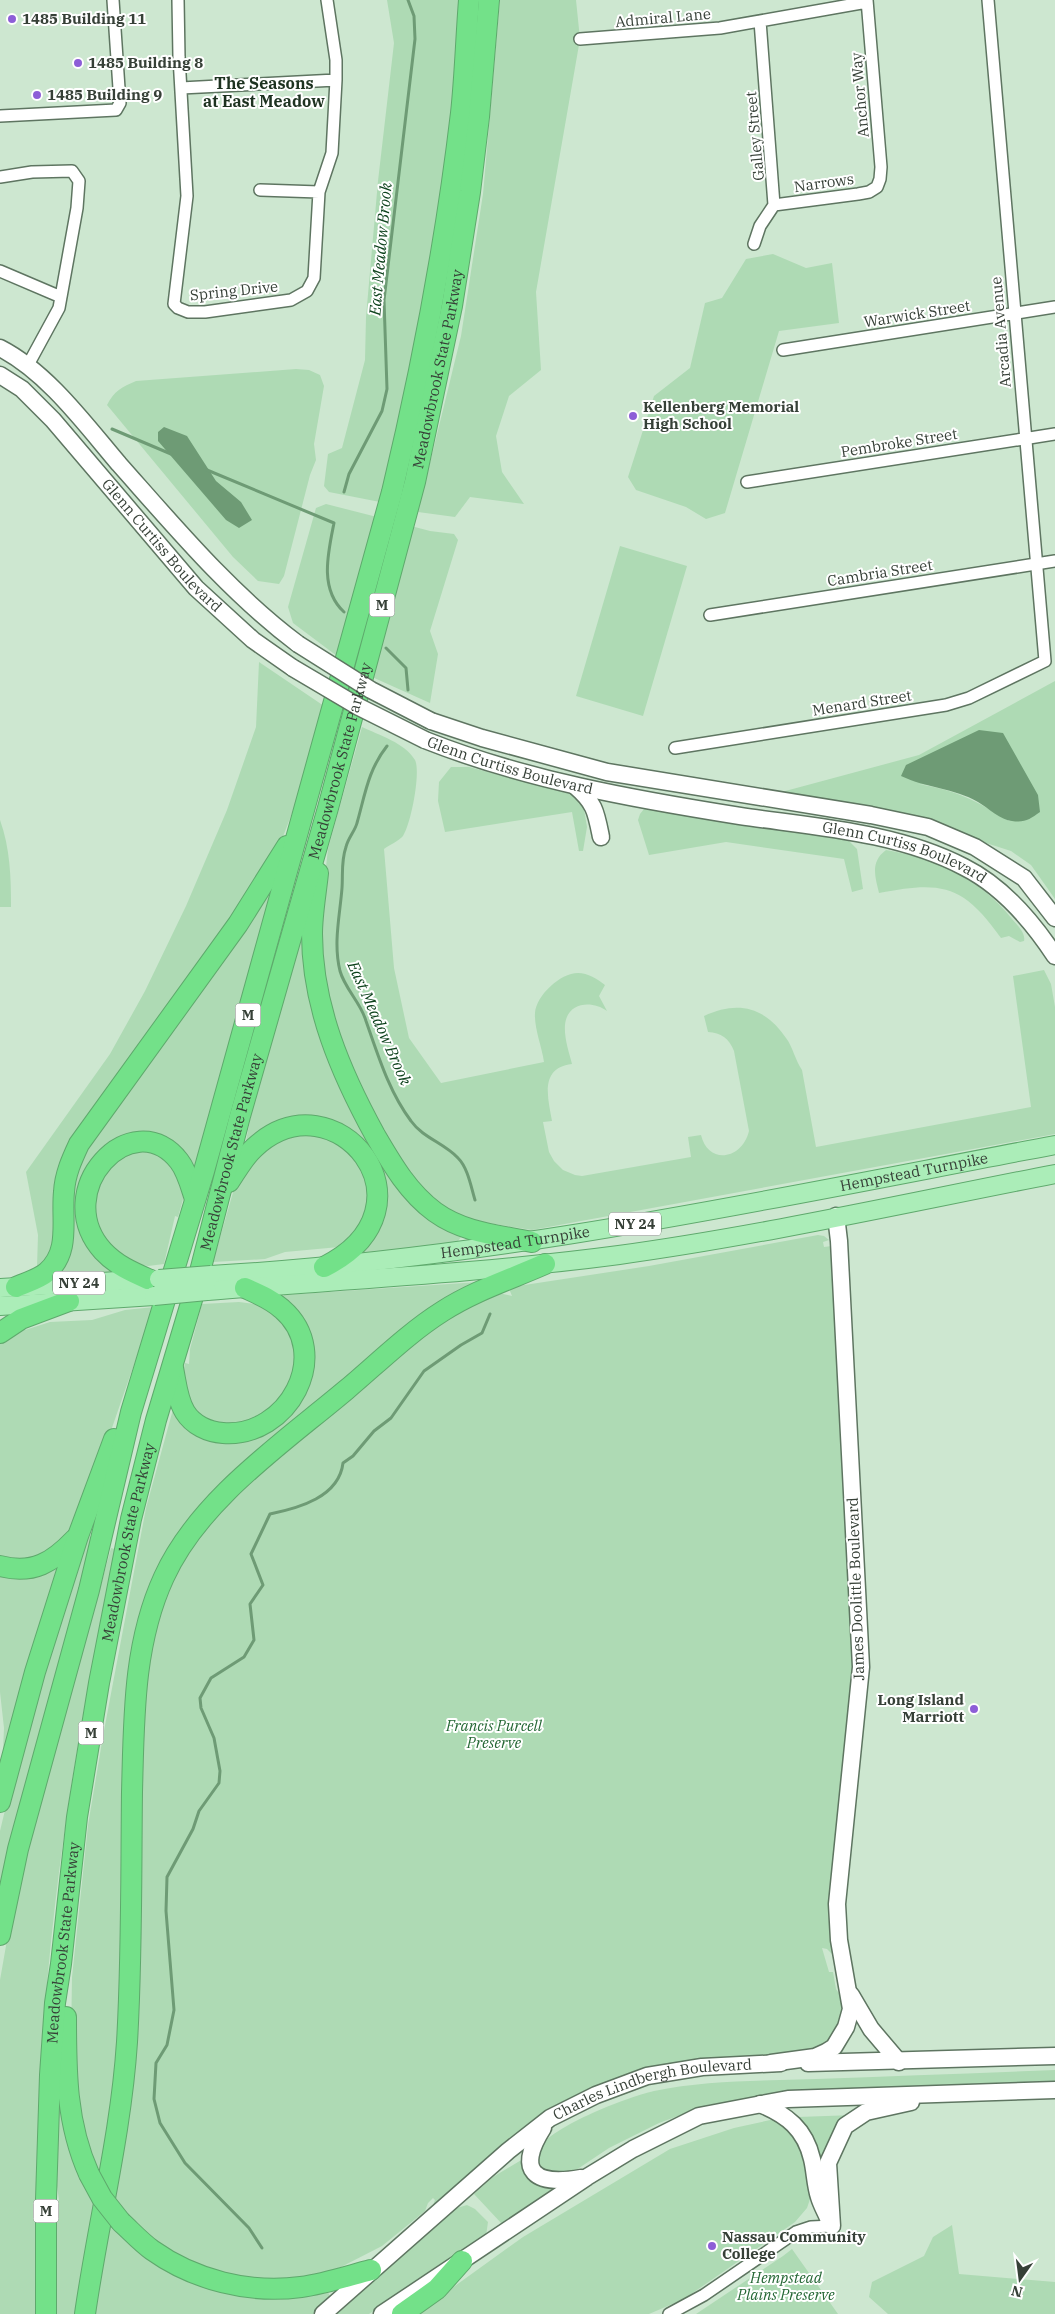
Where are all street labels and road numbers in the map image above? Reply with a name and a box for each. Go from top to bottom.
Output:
street label: Admiral Lane [614,4,712,31]
street label: Anchor Way [846,52,873,138]
street label: Galley Street [741,91,768,182]
street label: Narrows [793,169,855,196]
street label: Meadowbrook State Parkway [408,268,467,470]
street label: Spring Drive [189,276,279,305]
street label: Arcadia Avenue [986,276,1015,388]
street label: Warwick Street [862,296,971,331]
street label: Pembroke Street [839,424,959,461]
street label: Glenn Curtiss Boulevard [98,474,226,616]
street label: Cambria Street [826,555,934,590]
road number: M [370,594,394,616]
street label: Meadowbrook State Parkway [304,660,375,861]
street label: Menard Street [811,685,913,720]
street label: Glenn Curtiss Boulevard [424,732,595,798]
street label: Glenn Curtiss Boulevard [821,817,991,887]
road number: M [236,1004,260,1026]
street label: Meadowbrook State Parkway [196,1051,266,1252]
street label: Hempstead Turnpike [838,1148,990,1195]
road number: NY 24 [609,1212,661,1236]
street label: Hempstead Turnpike [439,1222,591,1262]
road number: NY 24 [53,1272,105,1295]
street label: Meadowbrook State Parkway [97,1441,159,1643]
street label: James Doolittle Boulevard [843,1497,868,1681]
road number: M [78,1722,104,1745]
street label: Meadowbrook State Parkway [42,1841,83,2044]
street label: Charles Lindbergh Boulevard [550,2054,752,2124]
road number: M [34,2200,58,2222]

